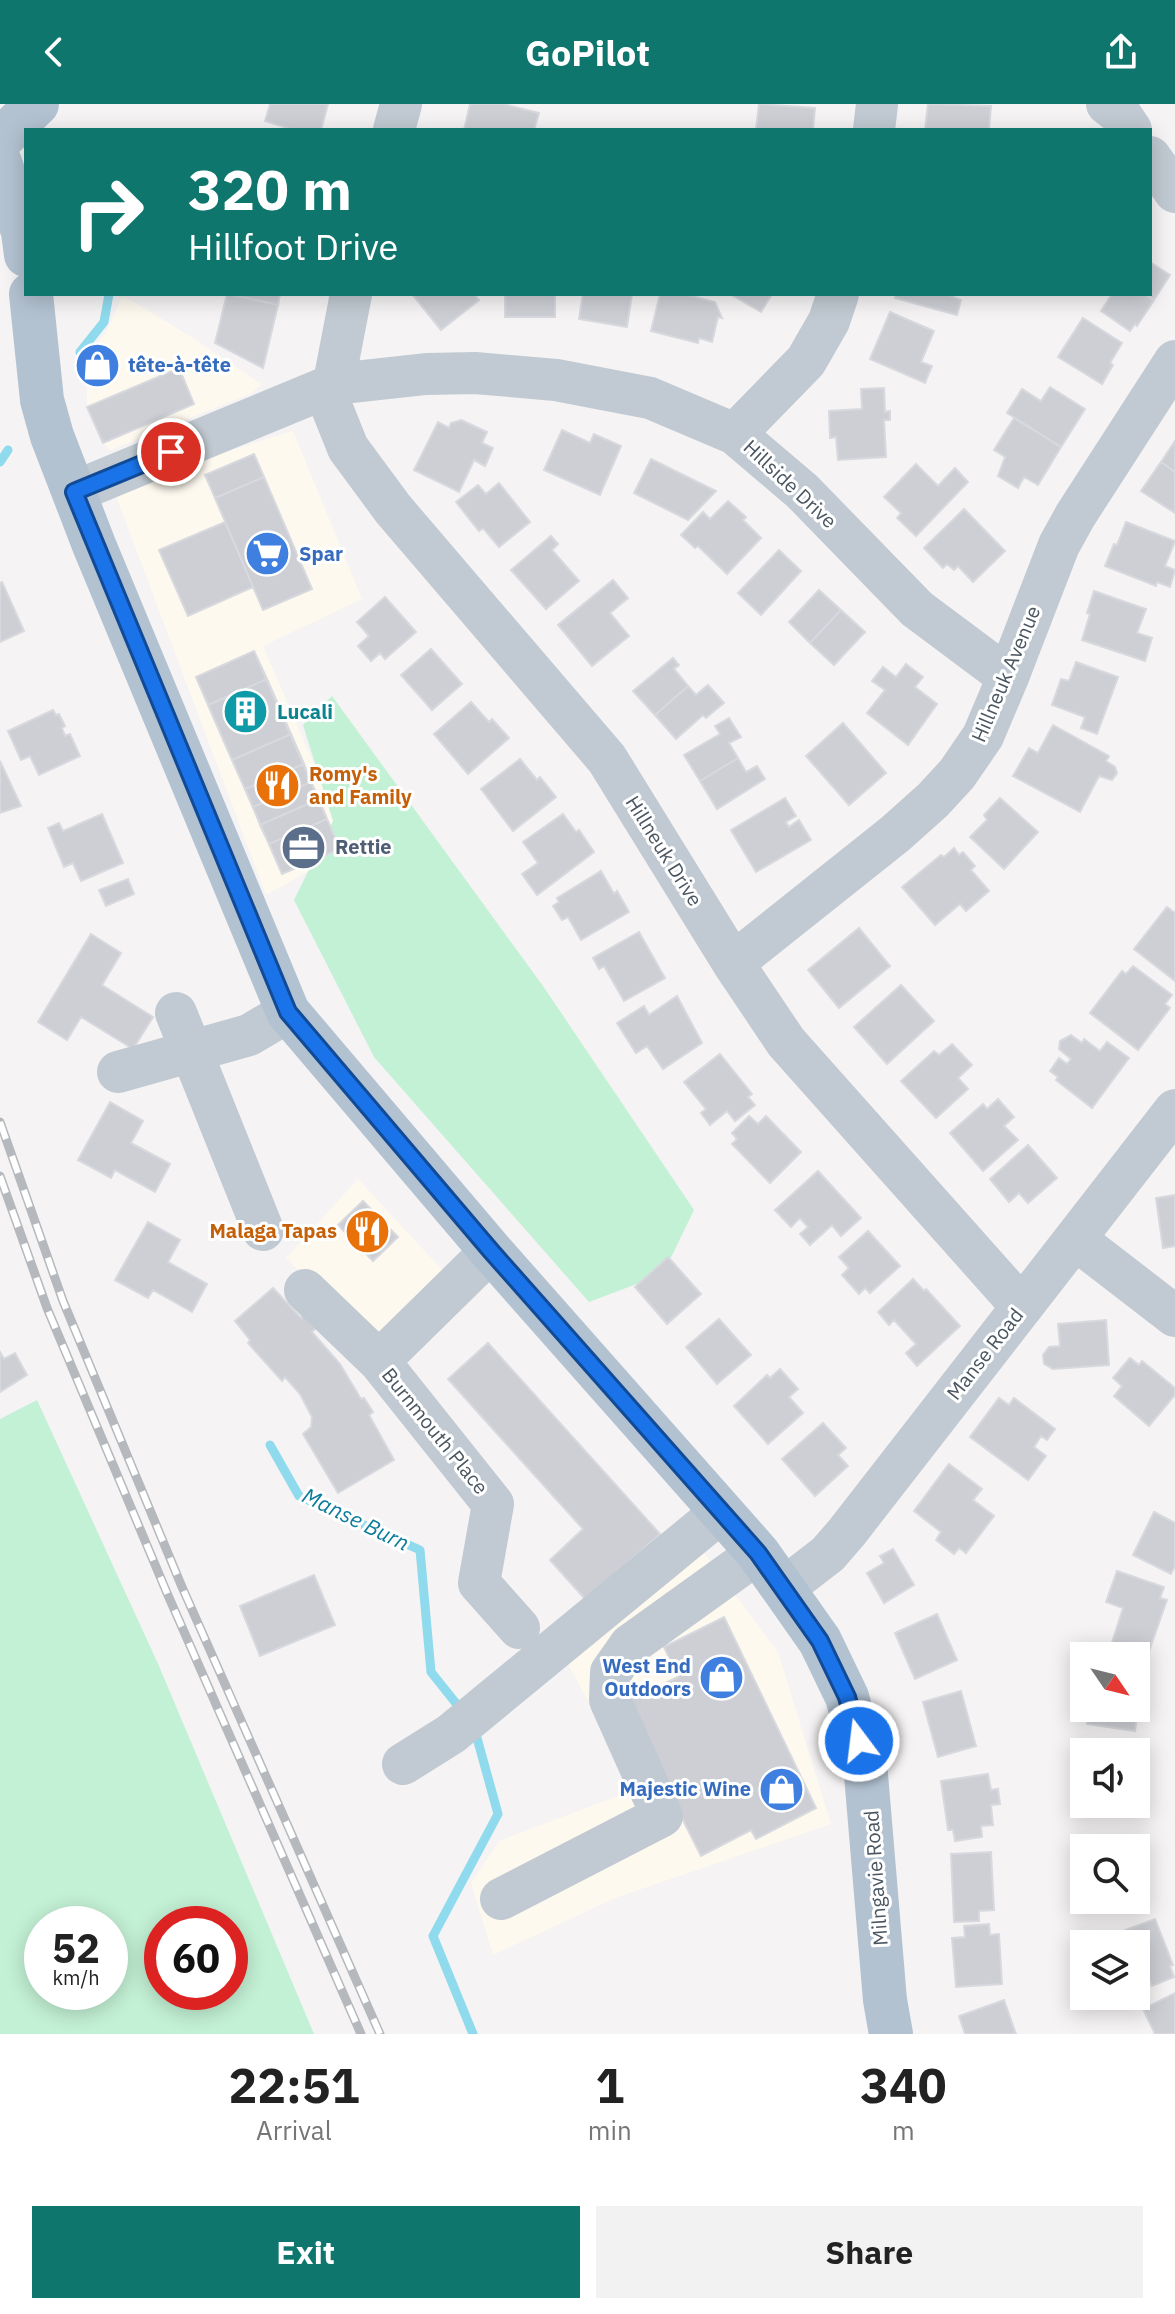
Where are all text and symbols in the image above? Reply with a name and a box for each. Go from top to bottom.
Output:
text: GoPilot [525,29,650,76]
icon: back [32,30,76,74]
icon: share [1099,30,1143,74]
text: 320 m [188,153,352,225]
icon: right [56,160,160,264]
text: Hillfoot Drive [188,223,398,270]
shop icon: tête-à-tête [73,341,121,389]
place label: tête-à-tête [128,351,231,378]
pin [137,418,205,486]
icon: arrive [149,430,193,474]
street label: Hillside Drive [738,433,843,534]
supermarket icon: Spar [244,530,292,578]
place label: Spar [299,540,343,567]
street label: Hillneuk Avenue [965,601,1046,746]
building icon: Lucali [222,688,270,736]
place label: Lucali [277,698,333,725]
place label: Romy's and Family [309,760,412,810]
restaurant icon: Romy's and Family [254,762,302,810]
street label: Hillneuk Drive [620,790,709,911]
office icon: Rettie [280,823,328,871]
place label: Rettie [335,833,392,860]
restaurant icon: Malaga Tapas [344,1207,392,1255]
place label: Malaga Tapas [209,1217,337,1244]
street label: Manse Road [940,1302,1029,1405]
street label: Burnmouth Place [376,1362,495,1500]
water label: Manse Burn [298,1480,415,1557]
north arrow [1070,1642,1150,1722]
map controls [1070,1642,1150,2010]
place label: West End Outdoors [602,1652,691,1702]
shop icon: West End Outdoors [698,1653,746,1701]
position arrow [817,1699,901,1783]
button: sound [1070,1738,1150,1818]
shop icon: Majestic Wine [758,1765,806,1813]
place label: Majestic Wine [620,1775,751,1802]
street label: Milngavie Road [857,1809,894,1947]
button: search [1070,1834,1150,1914]
speed limit sign: 60 [144,1906,248,2010]
text: 52 [52,1922,100,1974]
button: layers [1070,1930,1150,2010]
text: km/h [52,1964,100,1991]
text: 22:51 [228,2054,359,2116]
text: 1 [595,2054,624,2116]
text: 340 [860,2054,947,2116]
text: Arrival [256,2113,332,2147]
text: min [588,2113,632,2147]
text: m [892,2113,915,2147]
button: Exit [32,2206,580,2298]
button: Share [596,2206,1143,2298]

